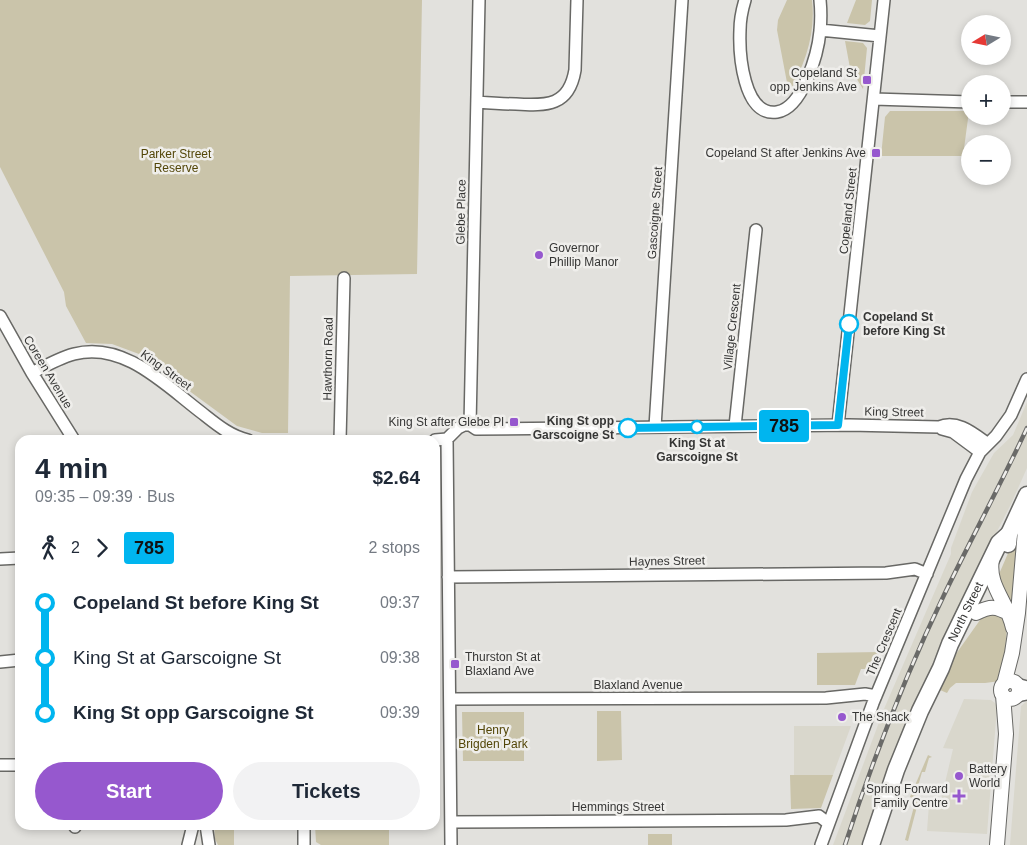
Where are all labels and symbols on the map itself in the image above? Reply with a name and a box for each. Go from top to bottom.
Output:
north arrow [961,15,1011,65]
place label: Copeland St opp Jenkins Ave [770,66,858,94]
marker: Copeland St opp Jenkins Ave [861,74,873,86]
place label: Copeland St after Jenkins Ave [705,146,866,160]
park label: Parker Street Reserve [141,147,212,175]
marker: Copeland St after Jenkins Ave [870,147,882,159]
street label: Gascoigne Street [645,166,665,260]
street label: Copeland Street [837,166,860,255]
street label: Glebe Place [453,179,469,245]
place label: Governor Phillip Manor [549,241,618,269]
marker: Governor Phillip Manor [533,249,545,261]
street label: Village Crescent [720,282,744,371]
place label: Copeland St before King St [863,310,945,338]
marker: Copeland St before King St [839,314,859,334]
street label: Hawthorn Road [320,317,336,401]
street label: Coreen Avenue [21,333,75,411]
street label: King Street [138,347,195,393]
street label: King Street [864,404,924,420]
line badge: 785 [755,410,813,442]
place label: King St opp Garscoigne St [533,414,614,442]
place label: King St after Glebe Pl [389,415,504,429]
marker: King St after Glebe Pl [508,416,520,428]
marker: King St opp Garscoigne St [618,418,638,438]
marker: King St at Garscoigne St [690,420,704,434]
place label: King St at Garscoigne St [656,436,738,464]
street label: Haynes Street [629,553,706,569]
street label: North Street [945,579,986,644]
street label: The Crescent [863,606,905,678]
place label: Thurston St at Blaxland Ave [465,650,541,678]
marker: Thurston St at Blaxland Ave [449,658,461,670]
street label: Blaxland Avenue [593,678,683,692]
place label: The Shack [852,710,910,724]
marker: The Shack [836,711,848,723]
park label: Henry Brigden Park [458,723,529,751]
place label: Battery World [969,762,1007,790]
marker: Battery World [953,770,965,782]
place label: Spring Forward Family Centre [866,782,948,810]
marker: Spring Forward Family Centre [952,789,966,803]
street label: Hemmings Street [572,800,665,814]

